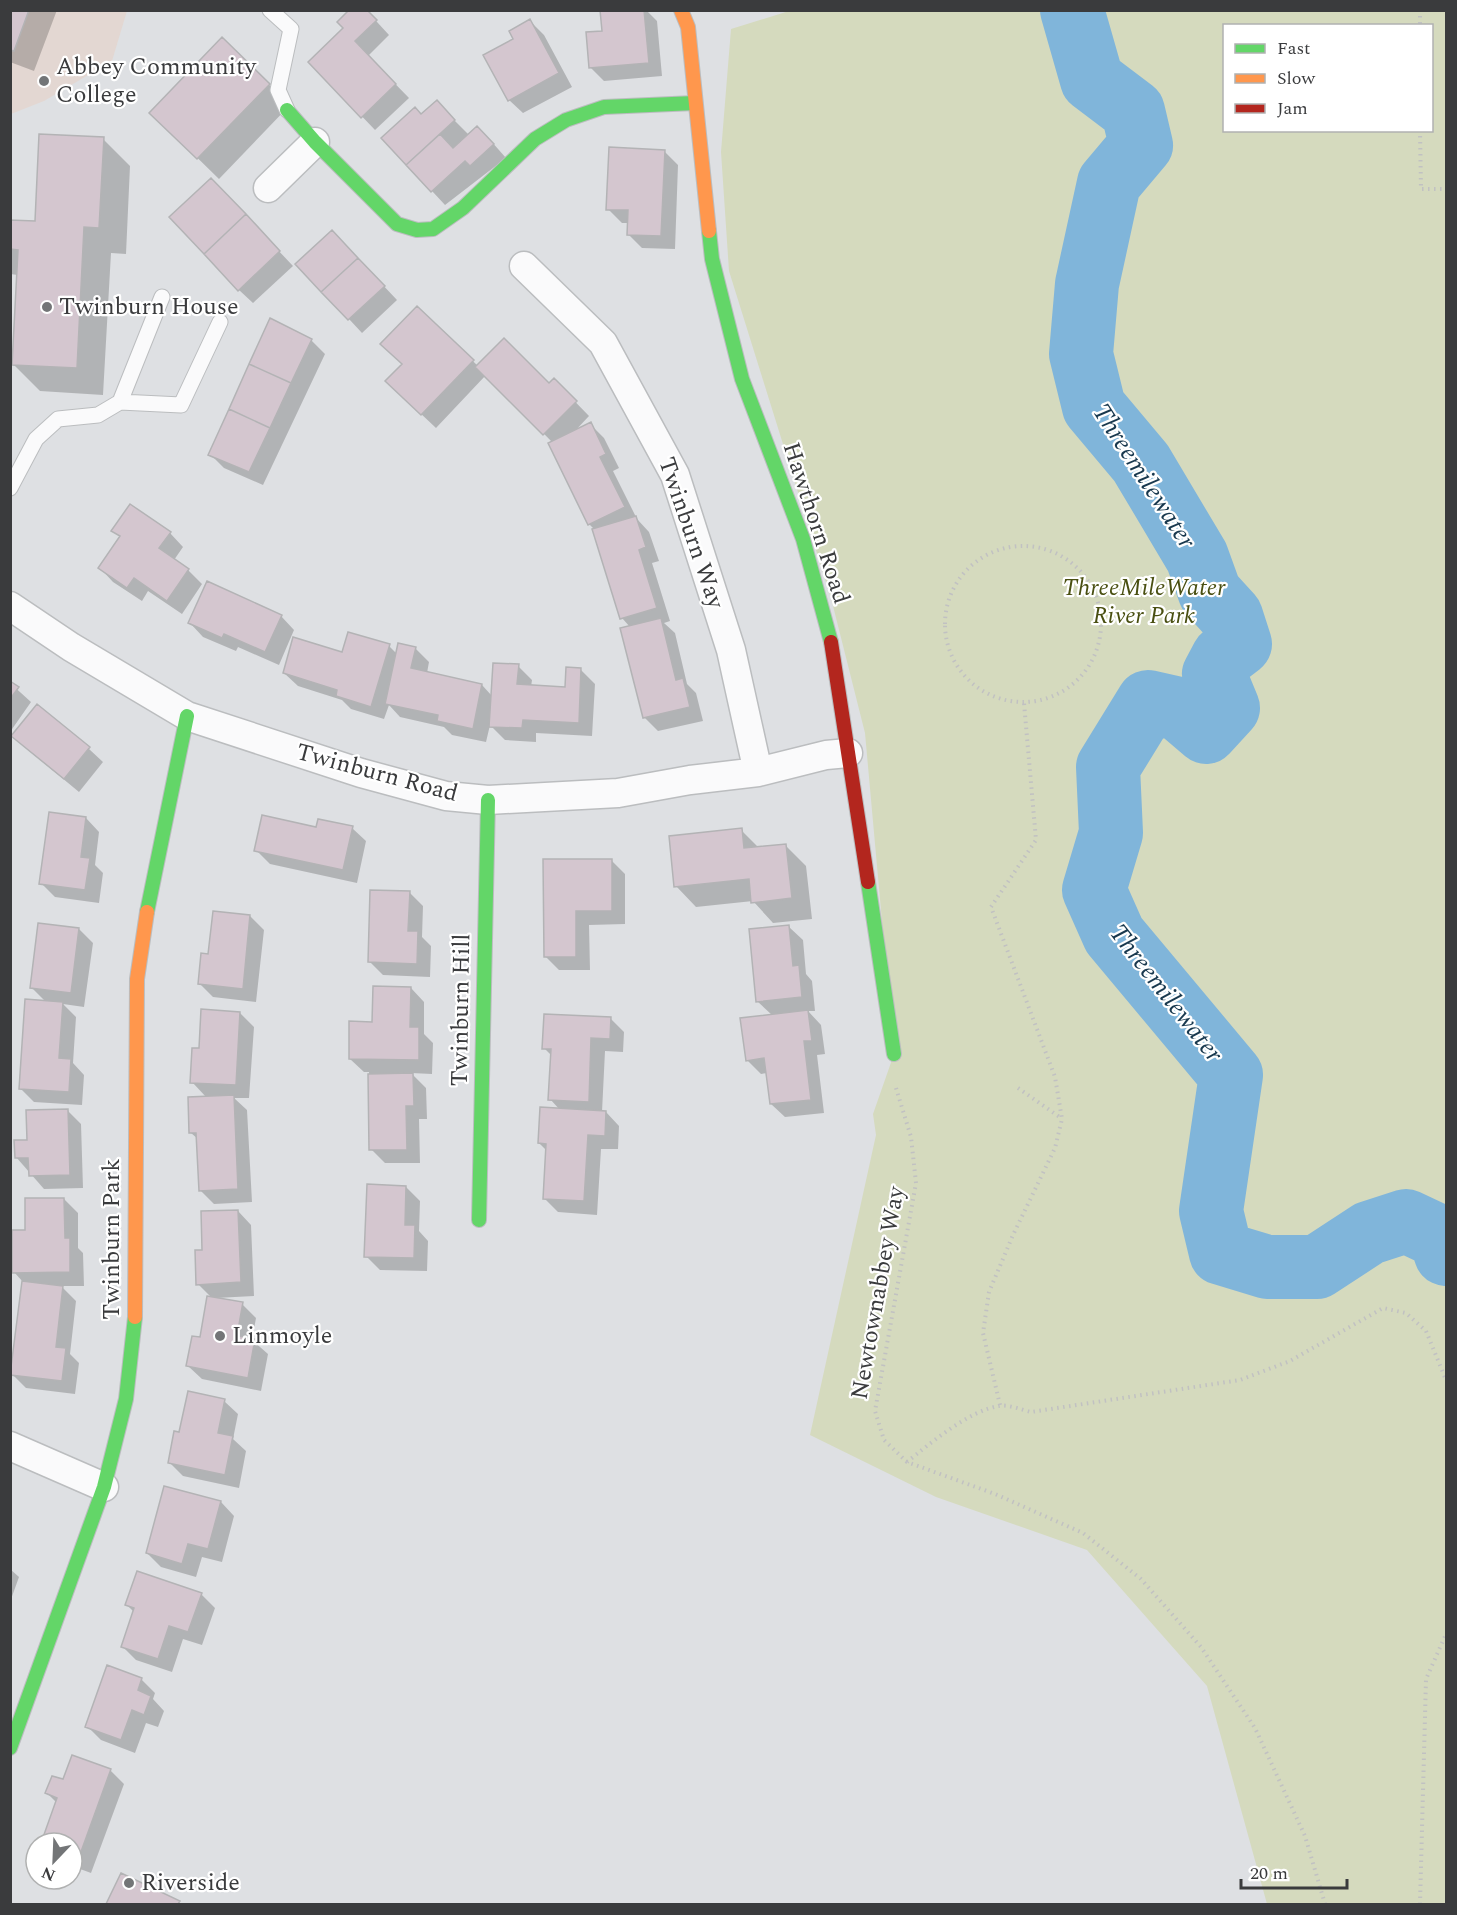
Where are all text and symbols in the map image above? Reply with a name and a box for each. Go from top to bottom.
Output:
legend [1223,24,1433,132]
text: Fast [1277,35,1310,62]
place label: Abbey Community College [56,49,258,113]
text: Slow [1277,65,1316,92]
marker: Abbey Community College [37,74,51,88]
text: Jam [1277,95,1308,122]
place label: Twinburn House [59,289,239,325]
marker: Twinburn House [40,300,54,314]
water label: Threemilewater [1082,395,1207,558]
street label: Hawthorn Road [773,437,859,609]
street label: Twinburn Way [648,452,734,615]
park label: ThreeMileWater River Park [1063,570,1226,634]
street label: Twinburn Road [292,734,462,812]
water label: Threemilewater [1099,915,1234,1072]
street label: Twinburn Hill [442,933,480,1087]
street label: Twinburn Park [94,1158,130,1320]
street label: Newtownabbey Way [842,1182,915,1403]
place label: Linmoyle [232,1318,332,1354]
marker: Linmoyle [213,1329,227,1343]
north arrow [24,1831,84,1891]
scale bar [1241,1852,1348,1890]
text: N [38,1860,59,1887]
text: 20 m [1250,1860,1288,1887]
place label: Riverside [141,1865,240,1901]
marker: Riverside [122,1876,136,1890]

